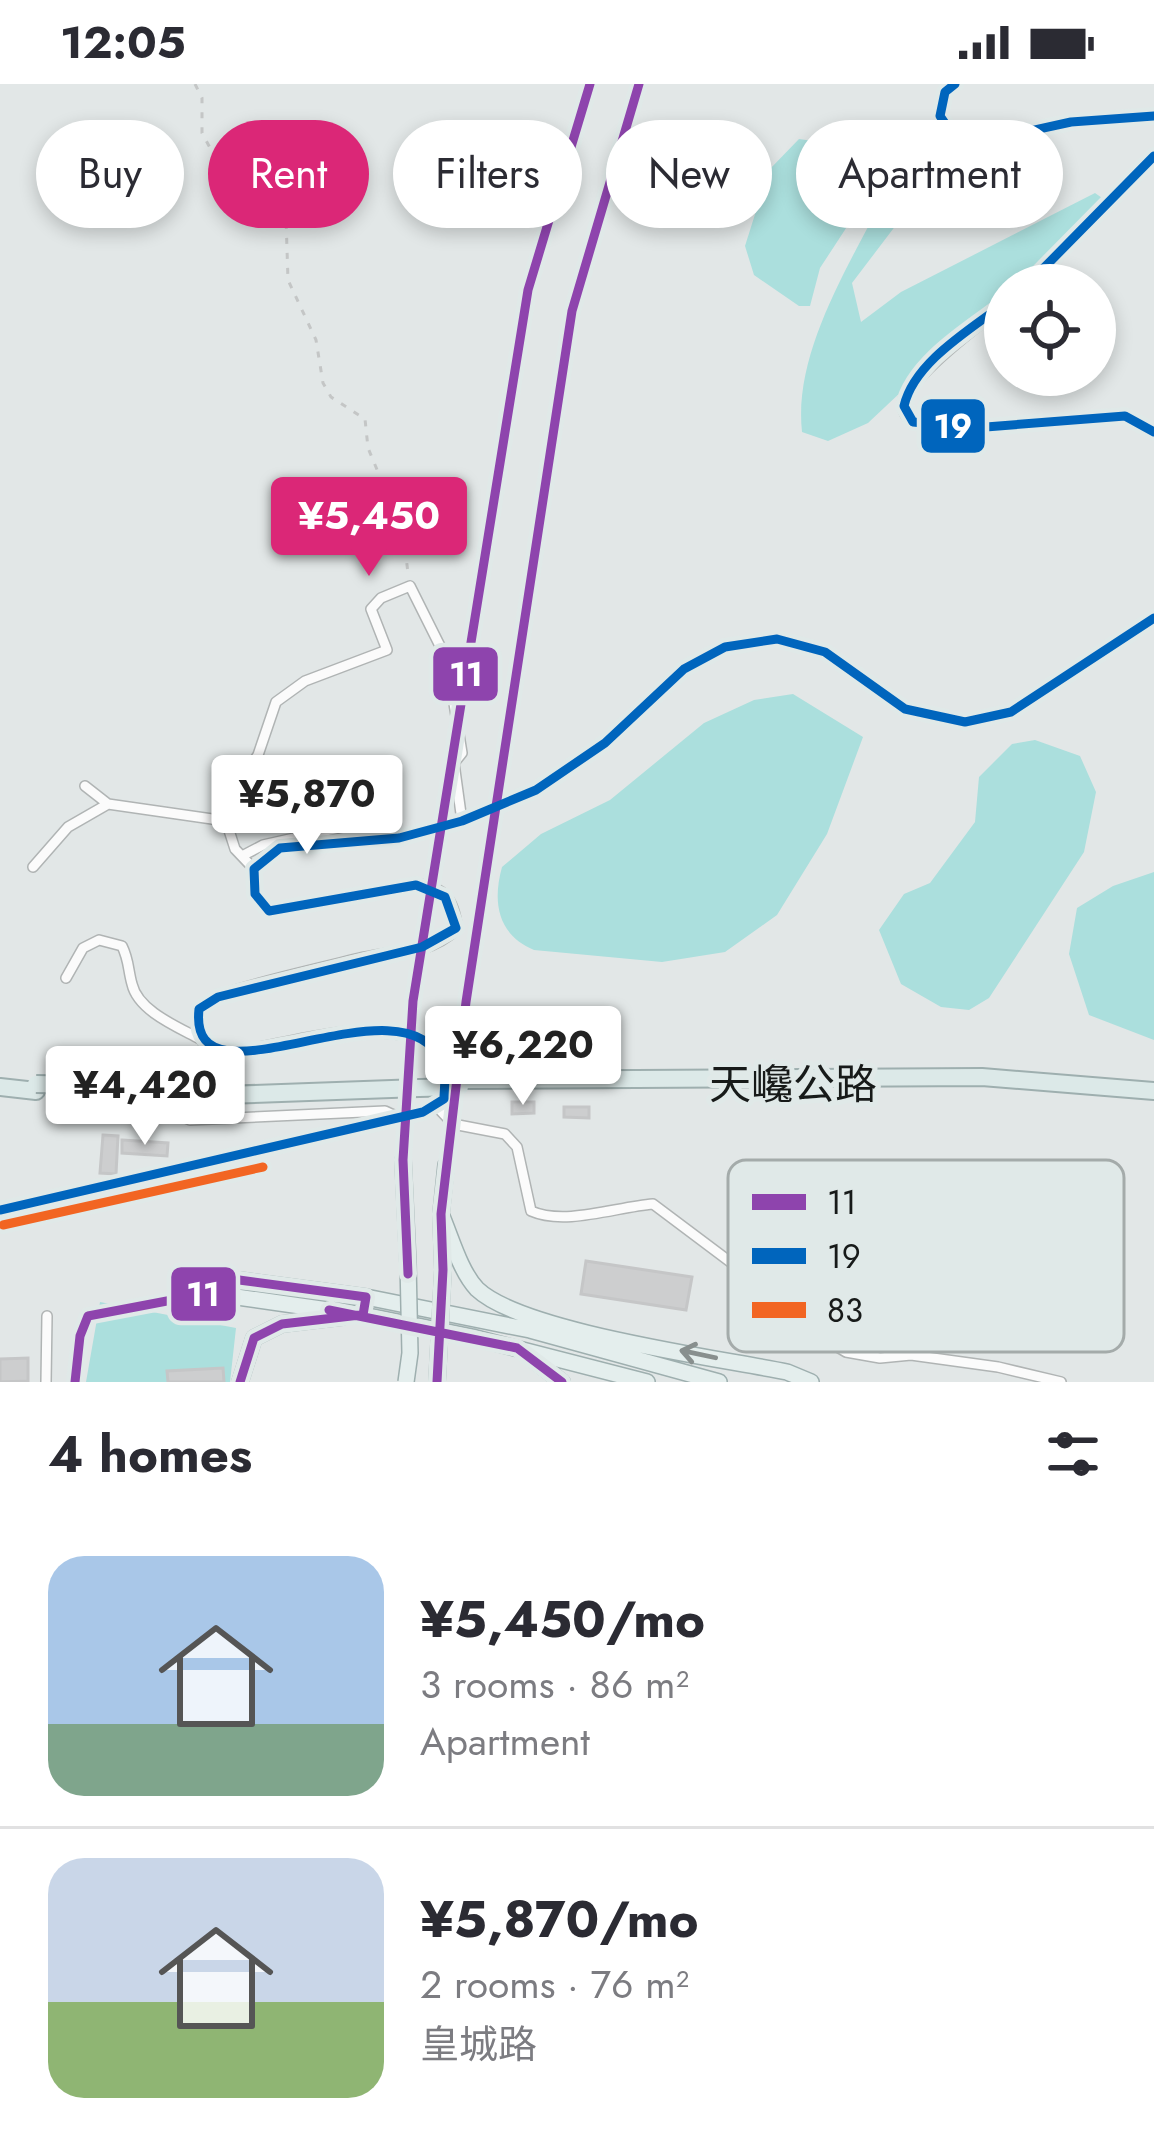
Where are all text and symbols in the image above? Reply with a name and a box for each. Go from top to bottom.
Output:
text: 12:05 [60,10,186,75]
chip: Buy [36,120,184,228]
chip: Rent [208,120,369,228]
chip: Filters [393,120,582,228]
chip: New [606,120,772,228]
chip: Apartment [796,120,1063,228]
map controls [984,264,1116,396]
button: locate [984,264,1116,396]
line badge: 19 [919,397,987,455]
text: 19 [934,403,972,450]
pin: ¥5,450 [271,477,467,579]
text: ¥5,450 [298,487,440,544]
line badge: 11 [431,645,500,703]
text: 11 [449,651,483,698]
pin: ¥5,870 [209,755,405,857]
text: ¥5,870 [238,765,376,822]
pin: ¥6,220 [425,1006,621,1108]
text: ¥6,220 [452,1016,594,1073]
pin: ¥4,420 [47,1046,243,1148]
street label: 天巉公路 [709,1054,877,1115]
text: ¥4,420 [73,1056,217,1113]
legend [728,1160,1124,1352]
text: 11 [827,1179,857,1226]
text: 19 [827,1233,861,1280]
line badge: 11 [169,1265,238,1323]
text: 11 [186,1271,220,1318]
text: 83 [827,1287,863,1334]
one-way arrow [679,1342,718,1364]
text: 4 homes [48,1417,252,1491]
icon: filters [1040,1421,1106,1487]
text: ¥5,450/mo [420,1582,705,1656]
icon: home [144,1604,288,1748]
text: 3 rooms · 86 m² [420,1656,689,1713]
text: Apartment [420,1713,590,1770]
text: ¥5,870/mo [420,1882,699,1956]
icon: home [144,1906,288,2050]
text: 2 rooms · 76 m² [420,1956,689,2013]
text: 皇城路 [420,2016,537,2073]

